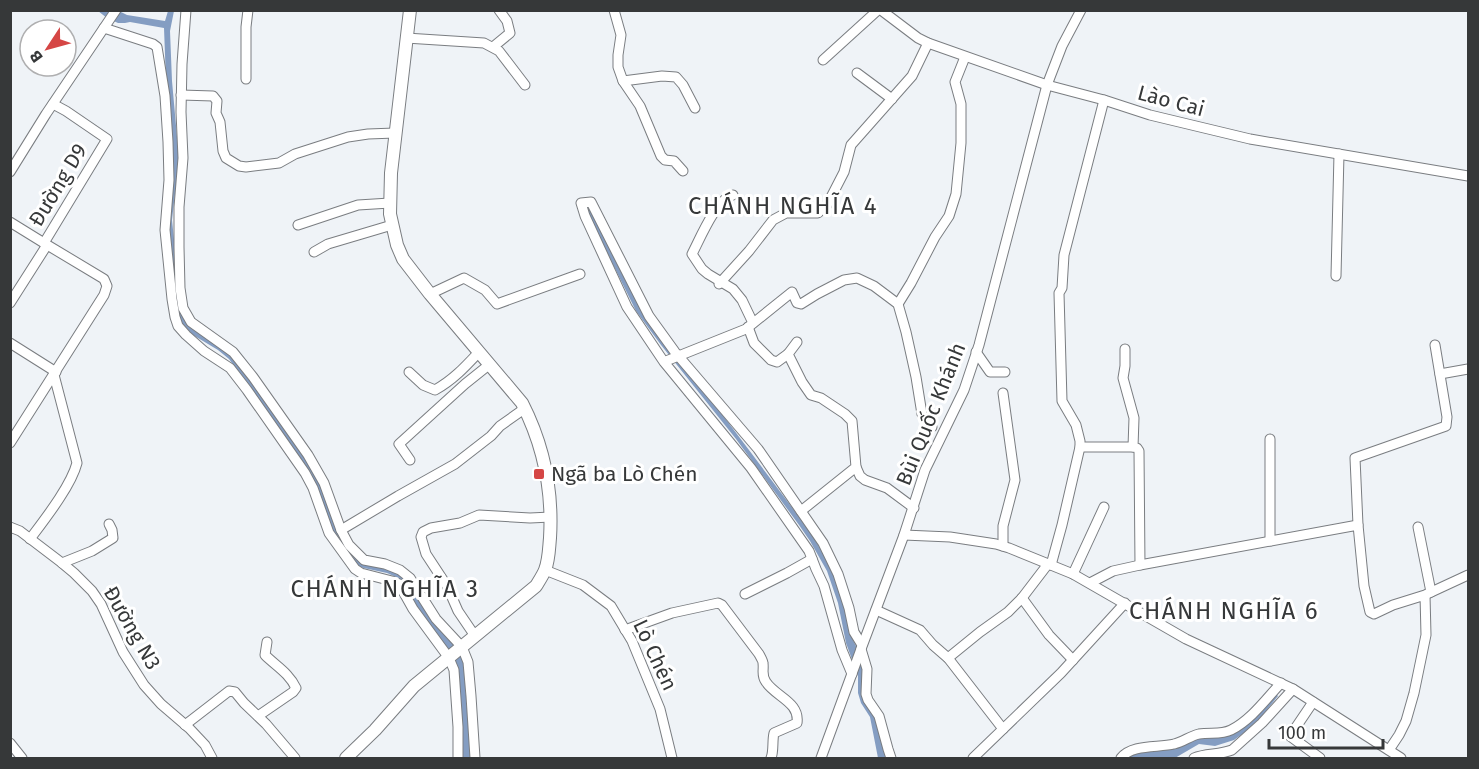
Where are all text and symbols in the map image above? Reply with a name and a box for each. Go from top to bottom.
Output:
north arrow [18,18,78,78]
text: B [26,47,47,66]
street label: Lào Cai [1135,80,1207,122]
street label: Đường D9 [23,139,93,231]
district label: CHÁNH NGHĨA 4 [688,191,878,220]
street label: Bùi Quốc Khánh [891,339,971,489]
place label: Ngã ba Lò Chén [551,461,697,487]
marker: Ngã ba Lò Chén [532,467,546,481]
district label: CHÁNH NGHĨA 3 [290,574,480,603]
street label: Đường N3 [98,582,166,674]
district label: CHÁNH NGHĨA 6 [1129,596,1319,625]
street label: Lò Chén [627,615,683,695]
scale bar [1269,712,1383,750]
text: 100 m [1278,722,1326,744]

